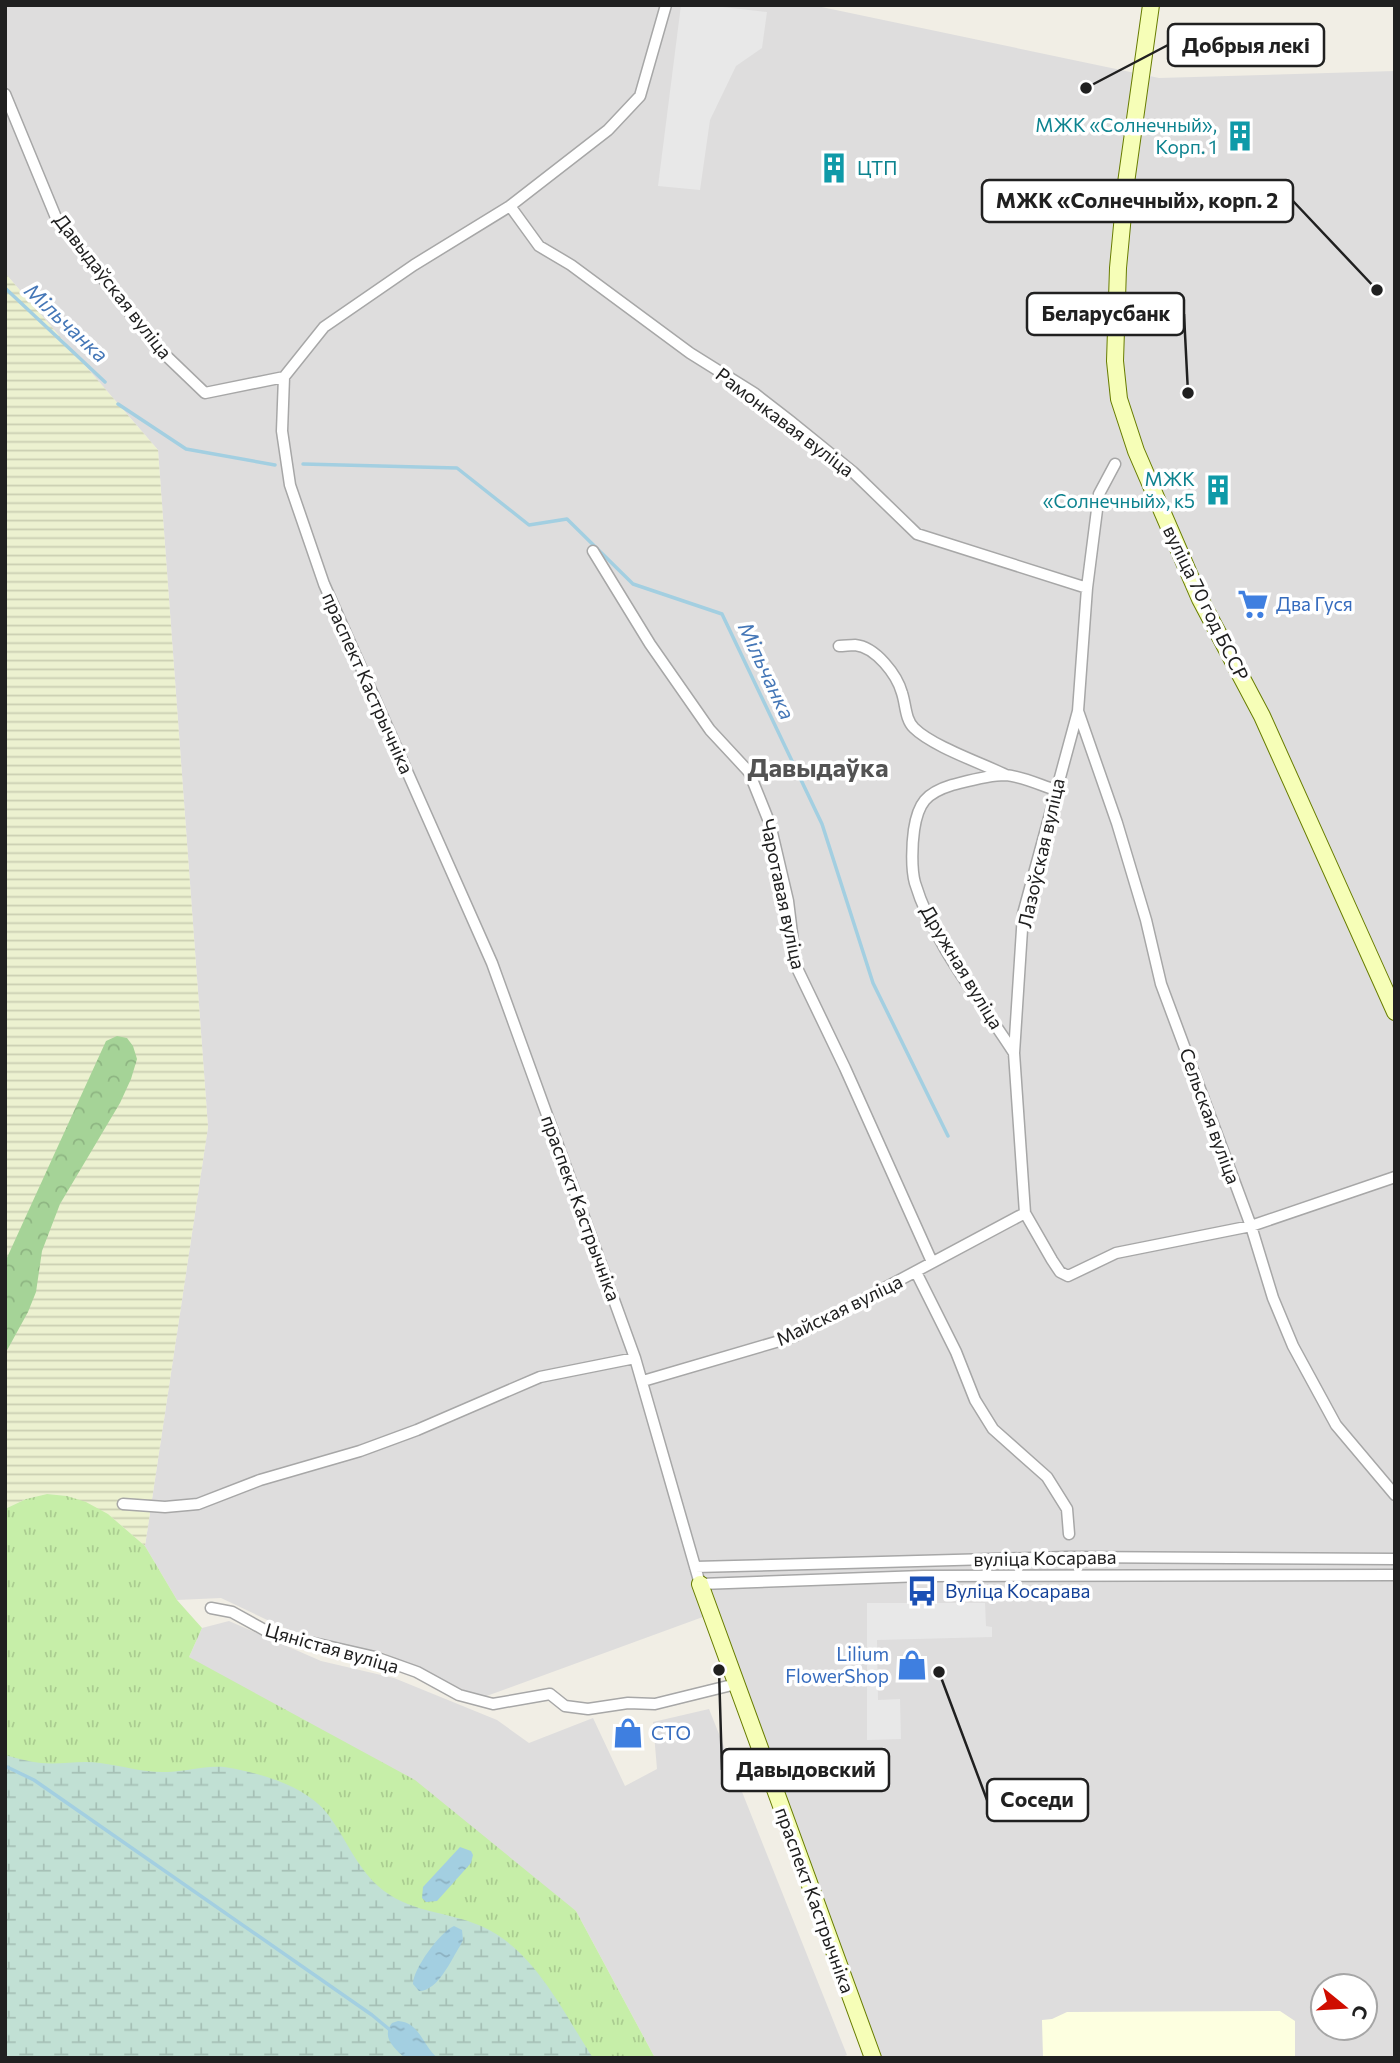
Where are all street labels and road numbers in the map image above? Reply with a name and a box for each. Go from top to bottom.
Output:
street label: Давыдаўская вуліца [50,209,177,363]
street label: Рамонкавая вуліца [712,362,859,481]
street label: вуліца 70 год БССР [1159,521,1254,684]
street label: праспект Кастрычніка [318,588,419,777]
street label: Лазоўская вуліца [1012,776,1069,930]
street label: Чаротавая вуліца [756,817,811,971]
street label: Дружная вуліца [916,900,1009,1033]
street label: Сельская вуліца [1175,1045,1246,1187]
street label: праспект Кастрычніка [537,1112,626,1304]
street label: Майская вуліца [772,1269,906,1350]
street label: вуліца Косарава [973,1545,1117,1570]
street label: Цяністая вуліца [263,1617,402,1678]
street label: праспект Кастрычніка [771,1804,860,1996]

